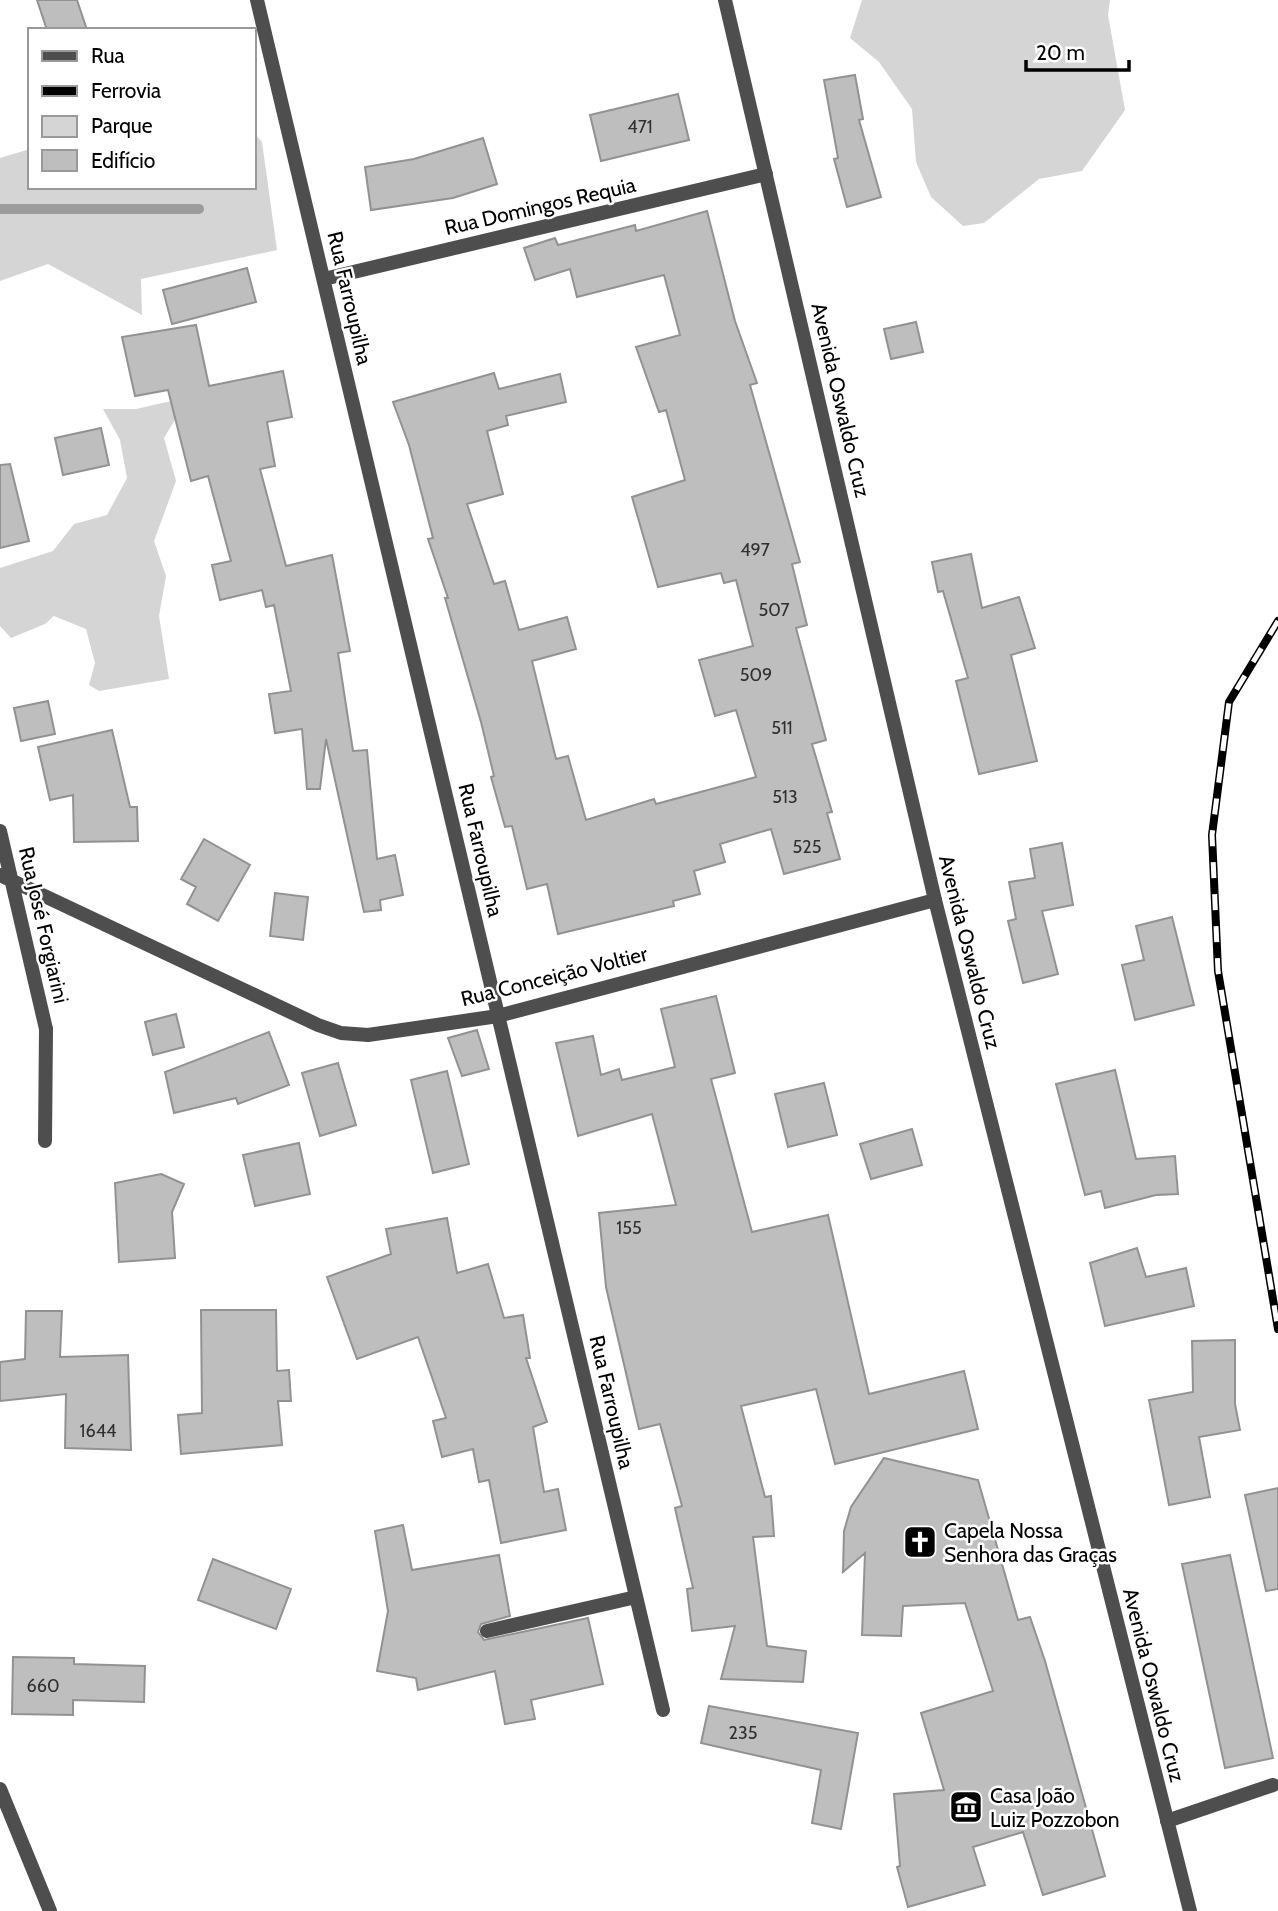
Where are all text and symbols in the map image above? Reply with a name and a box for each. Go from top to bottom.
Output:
legend [28,28,256,189]
scale bar [1026,28,1129,72]
text: 20 m [1036,40,1085,65]
text: Rua [91,43,125,68]
text: Ferrovia [91,78,161,103]
text: Parque [91,113,153,138]
house number: 471 [627,116,653,138]
text: Edifício [91,148,155,173]
street label: Rua Domingos Requia [442,172,638,240]
street label: Rua Farroupilha [322,229,378,367]
street label: Avenida Oswaldo Cruz [806,300,876,500]
house number: 497 [740,539,770,561]
house number: 507 [758,599,790,621]
house number: 509 [740,664,772,686]
house number: 511 [771,717,793,739]
street label: Rua Farroupilha [453,781,509,919]
house number: 513 [772,786,798,808]
house number: 525 [793,836,821,858]
street label: Rua José Forgiarini [14,844,74,1006]
street label: Avenida Oswaldo Cruz [934,853,1006,1052]
street label: Rua Conceição Voltier [458,941,650,1011]
house number: 155 [616,1217,642,1239]
street label: Rua Farroupilha [584,1333,640,1471]
house number: 1644 [80,1420,116,1442]
place label: Capela Nossa Senhora das Graças [944,1518,1117,1567]
church icon: Capela Nossa Senhora das Graças [901,1523,939,1561]
street label: Avenida Oswaldo Cruz [1118,1586,1190,1785]
house number: 660 [26,1675,60,1697]
house number: 235 [729,1722,757,1744]
place label: Casa João Luiz Pozzobon [990,1783,1120,1832]
museum icon: Casa João Luiz Pozzobon [947,1788,985,1826]

